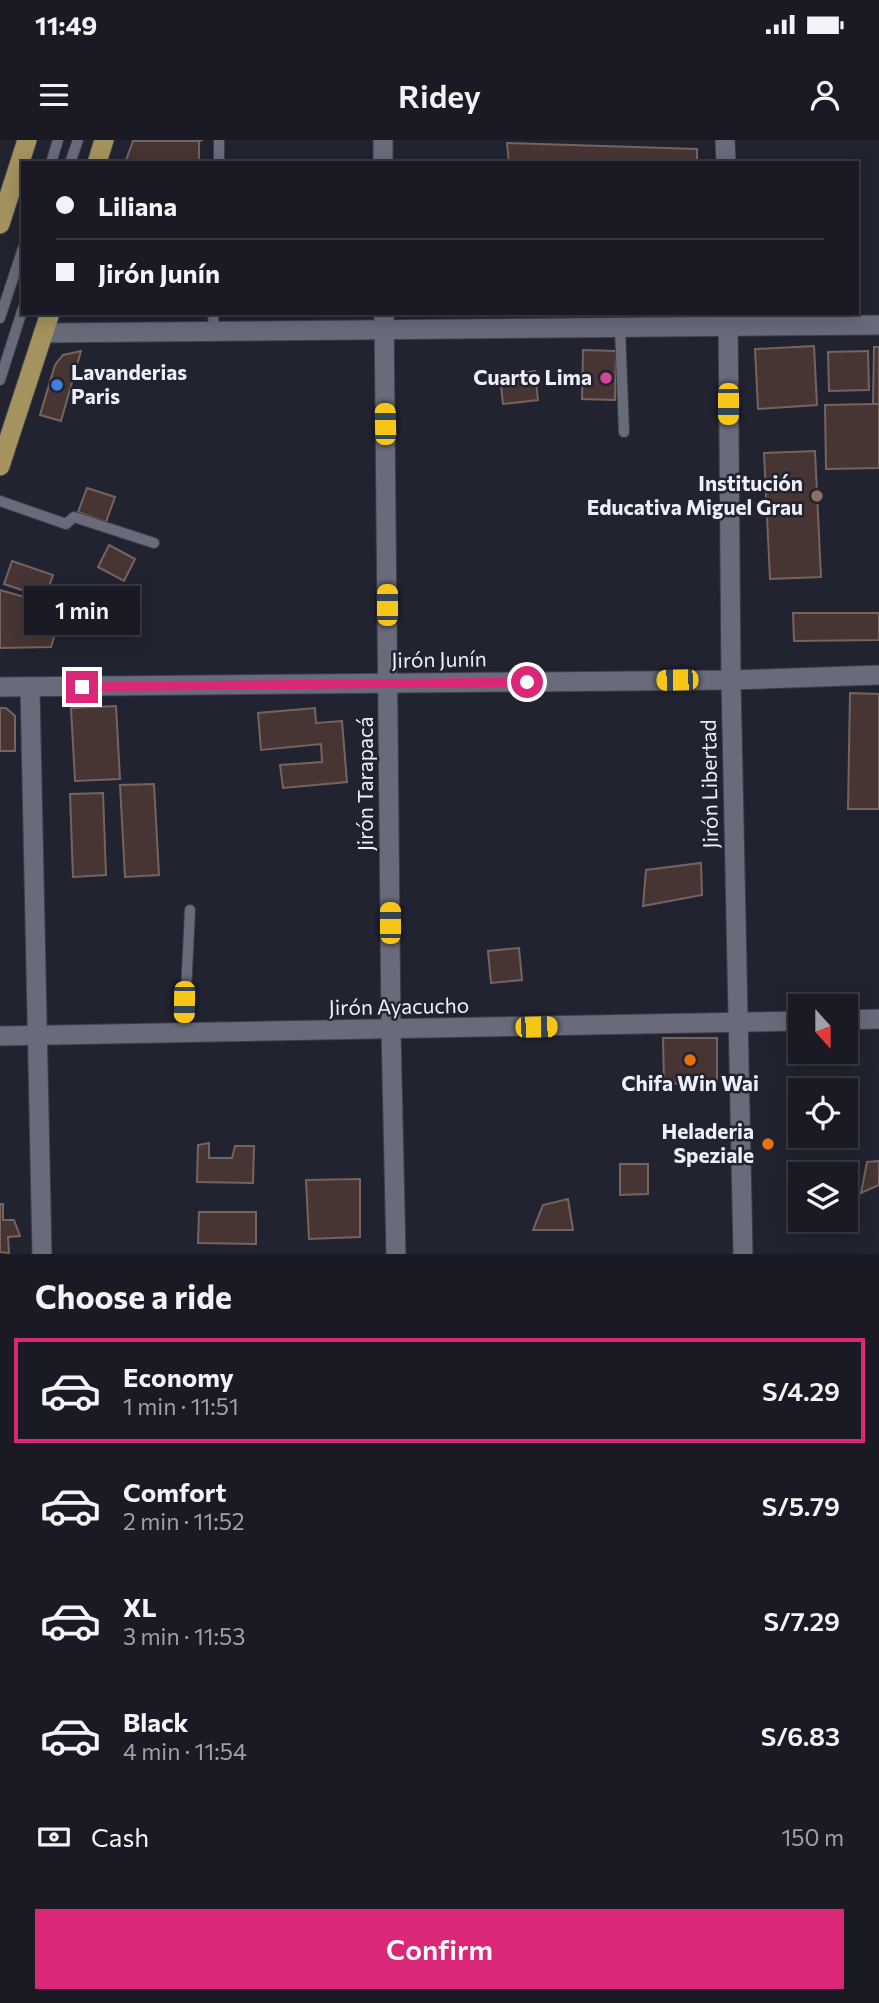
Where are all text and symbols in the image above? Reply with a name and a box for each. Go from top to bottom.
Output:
text: 11:49 [35,9,97,40]
text: Ridey [398,75,481,115]
icon: menu [35,76,73,114]
icon: person [806,76,844,114]
text: Liliana [98,190,177,221]
text: Jirón Junín [98,257,220,288]
place label: Lavanderias Paris [71,359,187,408]
place label: Cuarto Lima [473,364,592,389]
marker: Cuarto Lima [598,370,614,386]
marker: Lavanderias Paris [49,377,65,393]
car [718,383,739,425]
car [375,403,396,445]
place label: Institución Educativa Miguel Grau [587,470,803,519]
marker: Institución Educativa Miguel Grau [809,488,825,504]
car [377,584,398,626]
callout: 1 min [24,586,140,634]
text: 1 min [55,596,109,624]
street label: Jirón Junín [391,645,487,672]
route start [511,666,543,698]
car [656,669,699,691]
route end [66,671,98,703]
street label: Jirón Tarapacá [352,717,377,851]
street label: Jirón Libertad [695,719,722,849]
car [380,902,401,944]
car [174,981,195,1023]
street label: Jirón Ayacucho [328,992,469,1019]
north arrow [788,994,858,1064]
map controls [788,994,858,1232]
car [515,1016,558,1038]
marker: Chifa Win Wai [682,1052,698,1068]
place label: Chifa Win Wai [621,1070,759,1095]
button: locate [788,1078,858,1148]
place label: Heladeria Speziale [661,1118,754,1167]
marker: Heladeria Speziale [760,1136,776,1152]
button: layers [788,1162,858,1232]
text: Choose a ride [35,1276,232,1316]
icon: car [39,1359,102,1422]
text: Economy [123,1361,234,1392]
text: S/4.29 [762,1375,840,1406]
text: 1 min · 11:51 [123,1392,239,1420]
icon: car [39,1474,102,1537]
text: Comfort [123,1476,226,1507]
text: S/5.79 [762,1490,840,1521]
text: 2 min · 11:52 [123,1507,245,1535]
icon: car [39,1589,102,1652]
text: XL [123,1591,157,1622]
text: S/7.29 [764,1605,840,1636]
text: 3 min · 11:53 [123,1622,245,1650]
icon: car [39,1704,102,1767]
text: Black [123,1706,189,1737]
text: S/6.83 [761,1720,840,1751]
text: 4 min · 11:54 [123,1737,247,1765]
icon: cash [35,1818,73,1856]
text: Cash [91,1821,149,1852]
text: 150 m [781,1823,844,1851]
button: Confirm [35,1909,844,1989]

